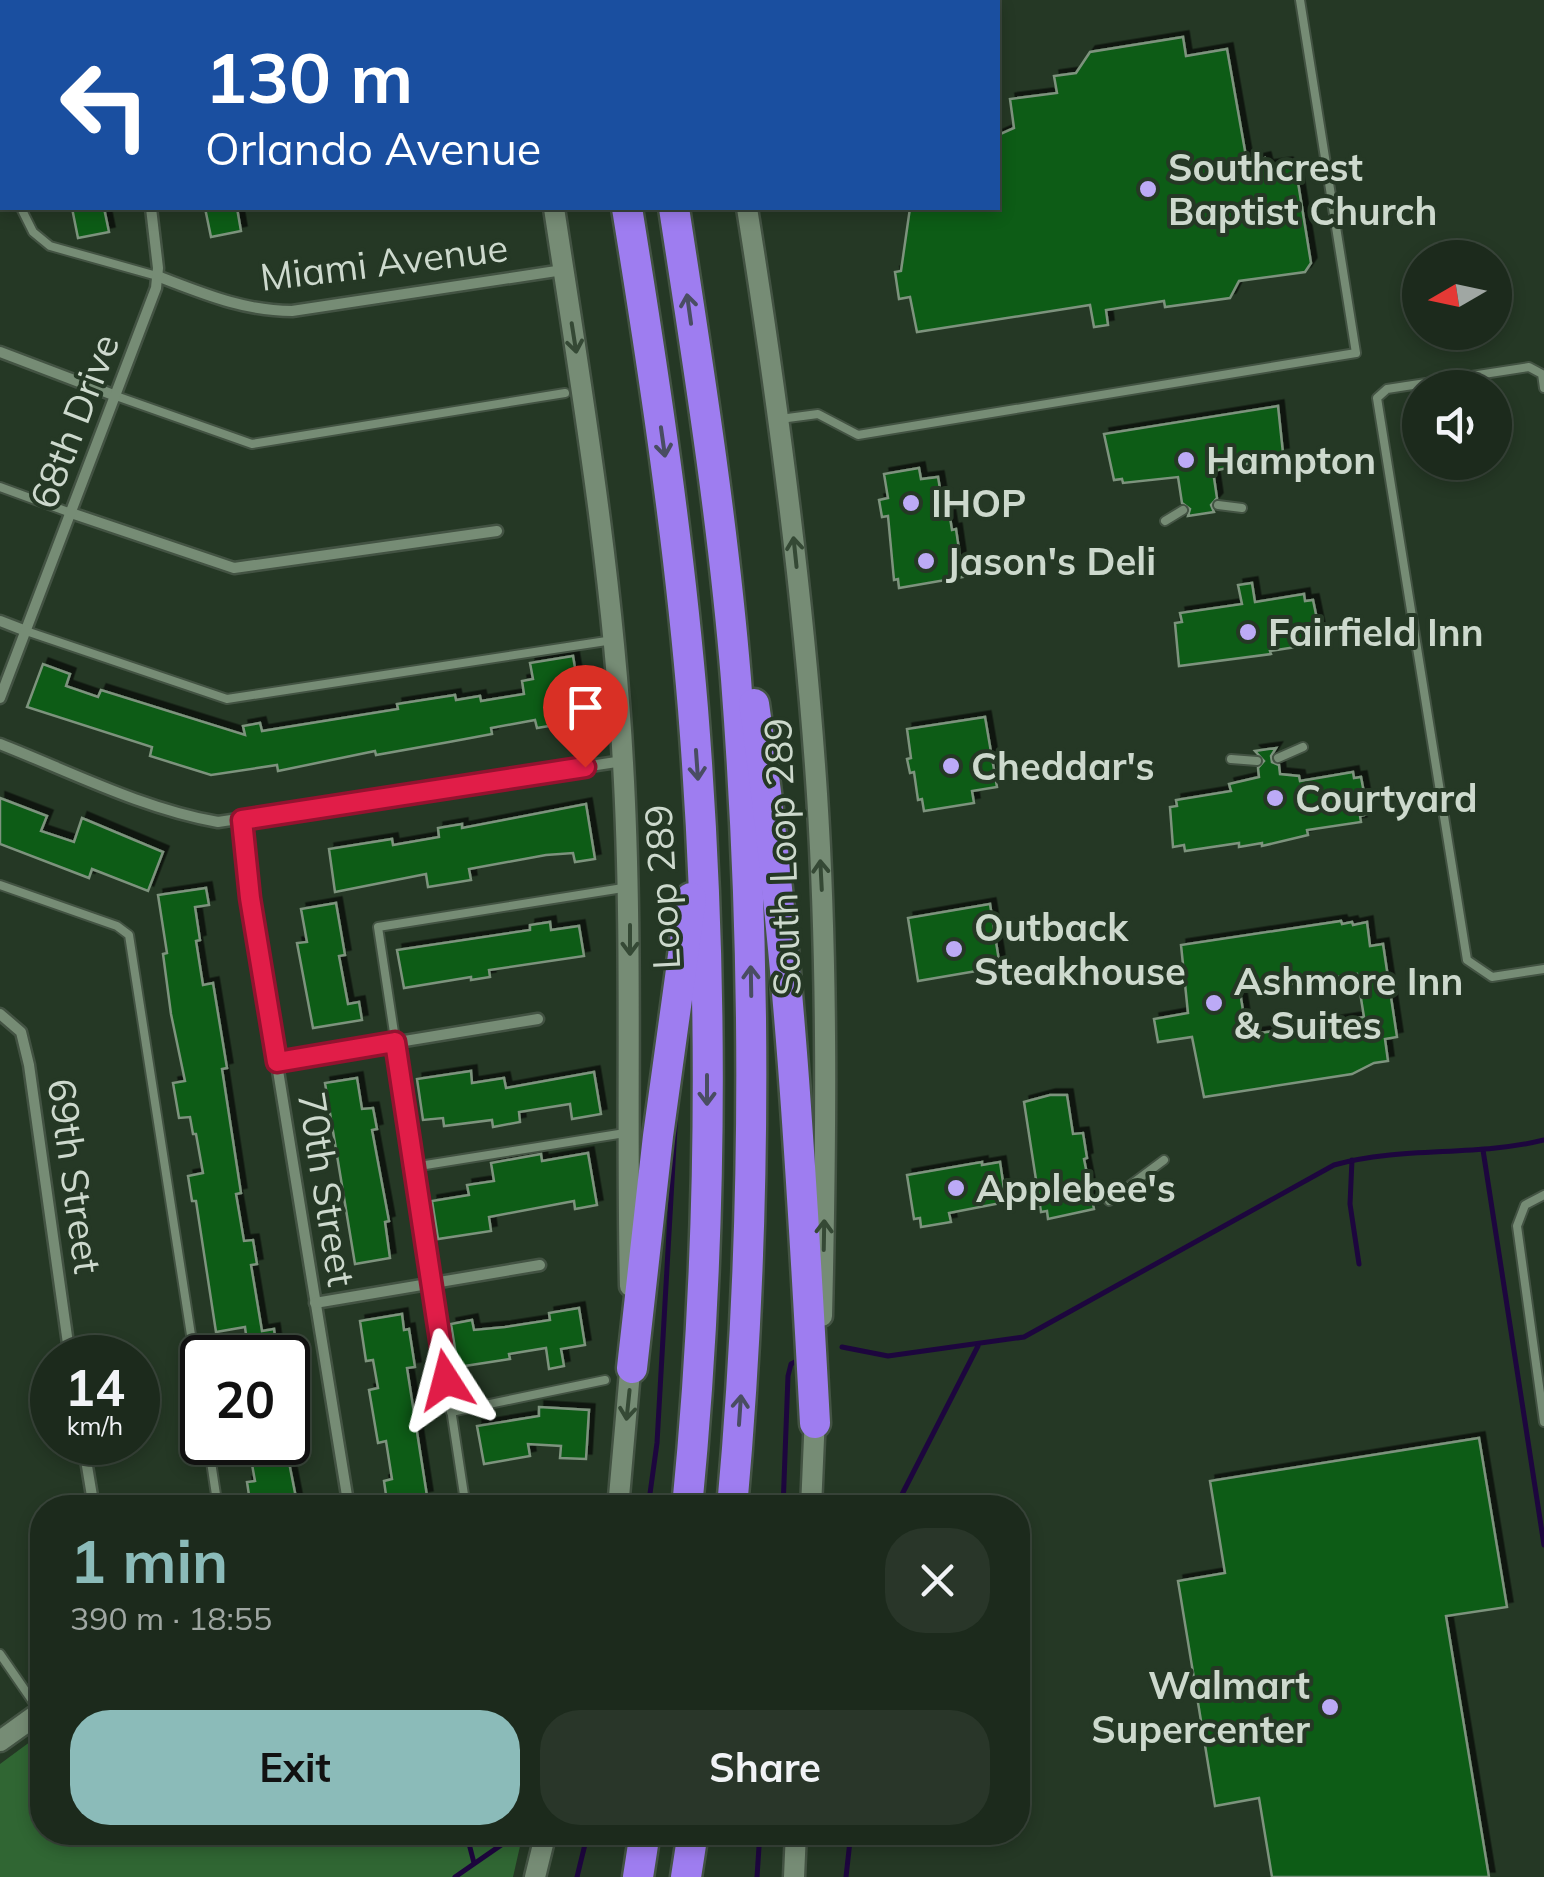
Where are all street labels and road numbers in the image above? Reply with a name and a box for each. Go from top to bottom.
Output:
street label: Miami Avenue [257,223,511,301]
street label: 68th Drive [19,327,129,515]
street label: South Loop 289 [753,717,811,997]
street label: Loop 289 [634,803,690,971]
street label: 69th Street [38,1076,112,1276]
street label: 70th Street [288,1088,366,1290]

